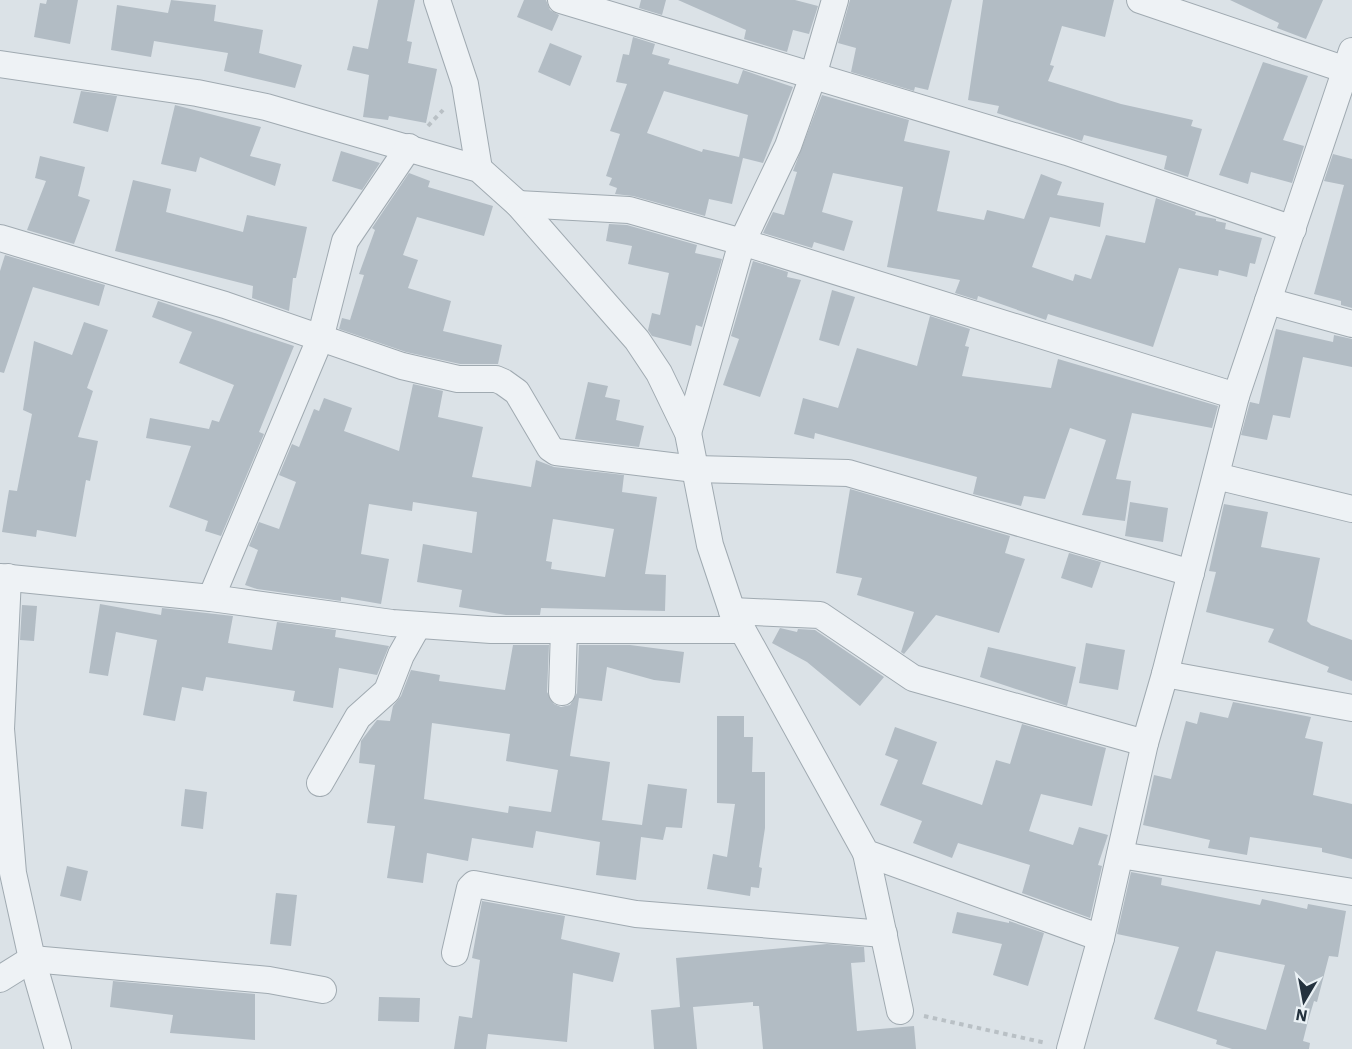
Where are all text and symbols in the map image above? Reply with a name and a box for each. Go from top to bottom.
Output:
north arrow [1274,971,1334,1031]
text: N [1294,1005,1309,1027]

